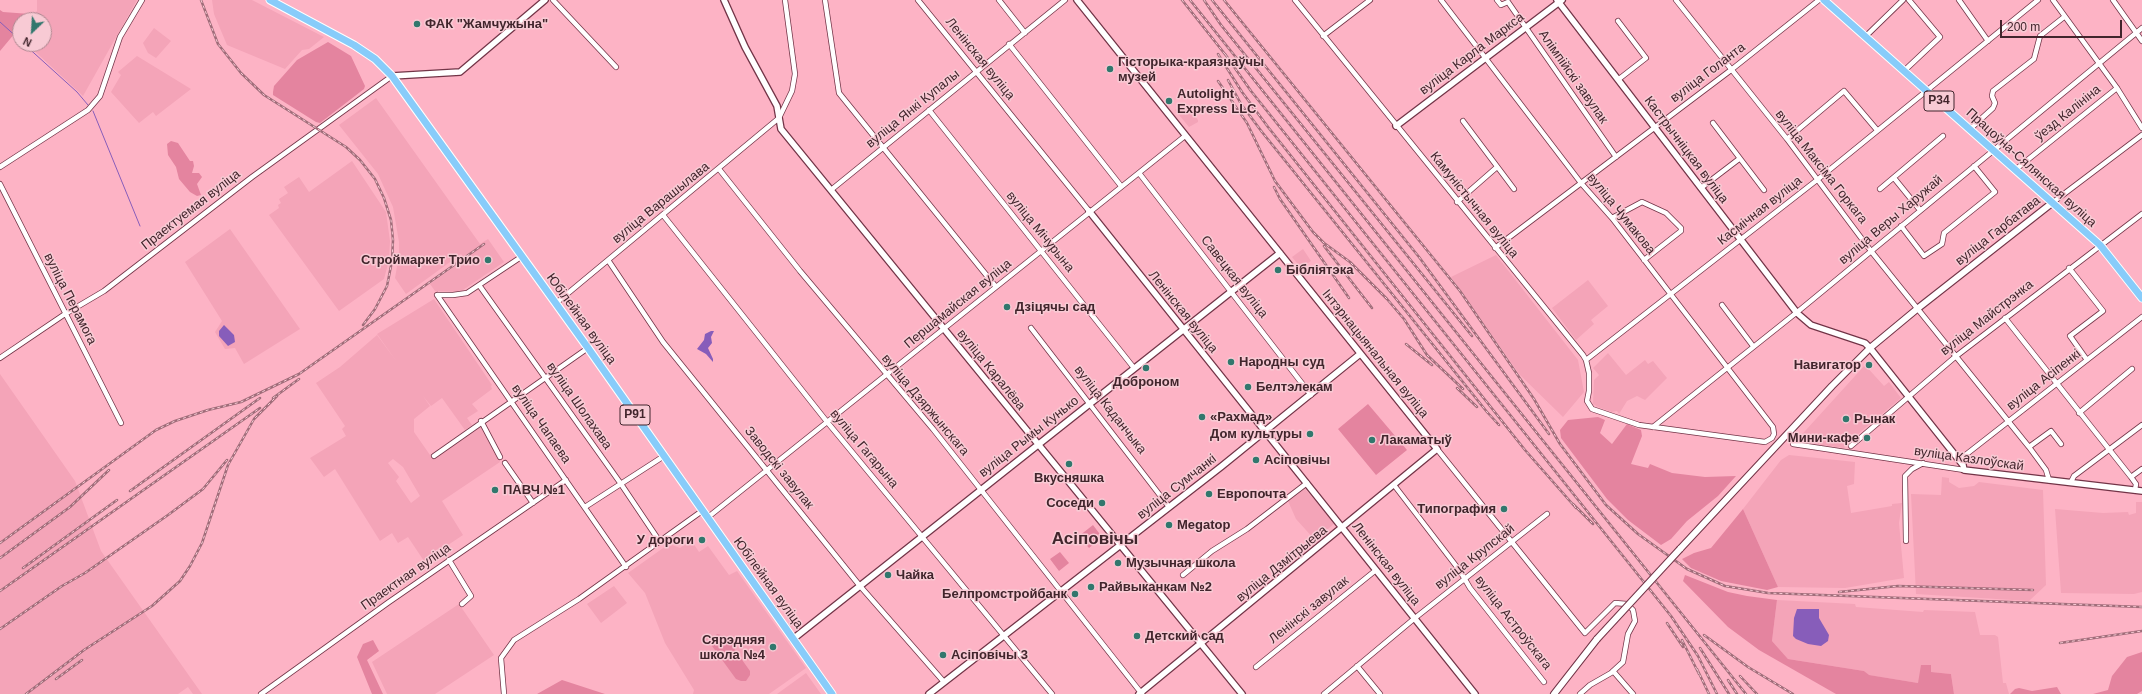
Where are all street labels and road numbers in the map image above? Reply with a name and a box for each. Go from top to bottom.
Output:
street label: вуліца Карла Маркса [1417,10,1527,98]
street label: Ленінская вуліца [942,15,1018,103]
street label: Алімпійскі завулак [1535,27,1611,127]
street label: вуліца Голанта [1667,40,1749,106]
street label: вуліца Янкі Купалы [863,67,963,151]
street label: ўезд Калініна [2032,82,2104,144]
road number: Р34 [1924,91,1954,111]
street label: Кастрычніцкая вуліца [1641,93,1731,207]
street label: Працоўна-Сялянская вуліца [1963,105,2099,231]
street label: вуліца Максіма Горкага [1772,107,1870,227]
street label: Камуністычная вуліца [1426,149,1522,261]
street label: вуліца Варашылава [609,159,713,247]
street label: Праектуемая вуліца [138,166,244,254]
street label: вуліца Чумакова [1584,170,1658,258]
street label: вуліца Веры Харужай [1836,172,1946,268]
street label: Касмічная вуліца [1715,173,1805,249]
street label: вуліца Мічурына [1003,188,1077,276]
street label: вуліца Гарбатава [1952,193,2044,269]
street label: Савецкая вуліца [1197,233,1271,321]
street label: вуліца Перамога [40,251,100,347]
street label: Першамайская вуліца [901,256,1015,352]
street label: Ленінская вуліца [1145,268,1221,356]
street label: Юбілейная вуліца [543,270,619,368]
street label: вуліца Майстрэнка [1937,277,2037,359]
street label: Інтэрнацыянальная вуліца [1318,287,1432,421]
street label: вуліца Каралёва [954,326,1028,414]
street label: вуліца Асіпенкі [2004,346,2084,414]
street label: вуліца Дзяржынскага [878,351,972,459]
street label: вуліца Шолахава [543,359,615,453]
street label: вуліца Каданчыка [1071,363,1149,457]
street label: вуліца Чапаева [508,381,574,467]
street label: вуліца Рымы Кунько [976,393,1082,481]
road number: Р91 [620,405,650,425]
street label: вуліца Гагарына [827,407,901,491]
street label: Заводскі завулак [741,424,817,512]
street label: вуліца Казлоўскай [1913,444,2025,474]
street label: вуліца Сумчанкі [1134,451,1220,523]
street label: Ленінская вуліца [1349,519,1423,609]
street label: вуліца Крупскай [1432,521,1518,593]
street label: вуліца Дзмітрыева [1233,523,1331,605]
street label: Юбілейная вуліца [730,534,806,632]
street label: Праектная вуліца [358,540,454,614]
street label: Ленінскі завулак [1266,573,1352,647]
street label: вуліца Астроўскага [1471,573,1555,673]

